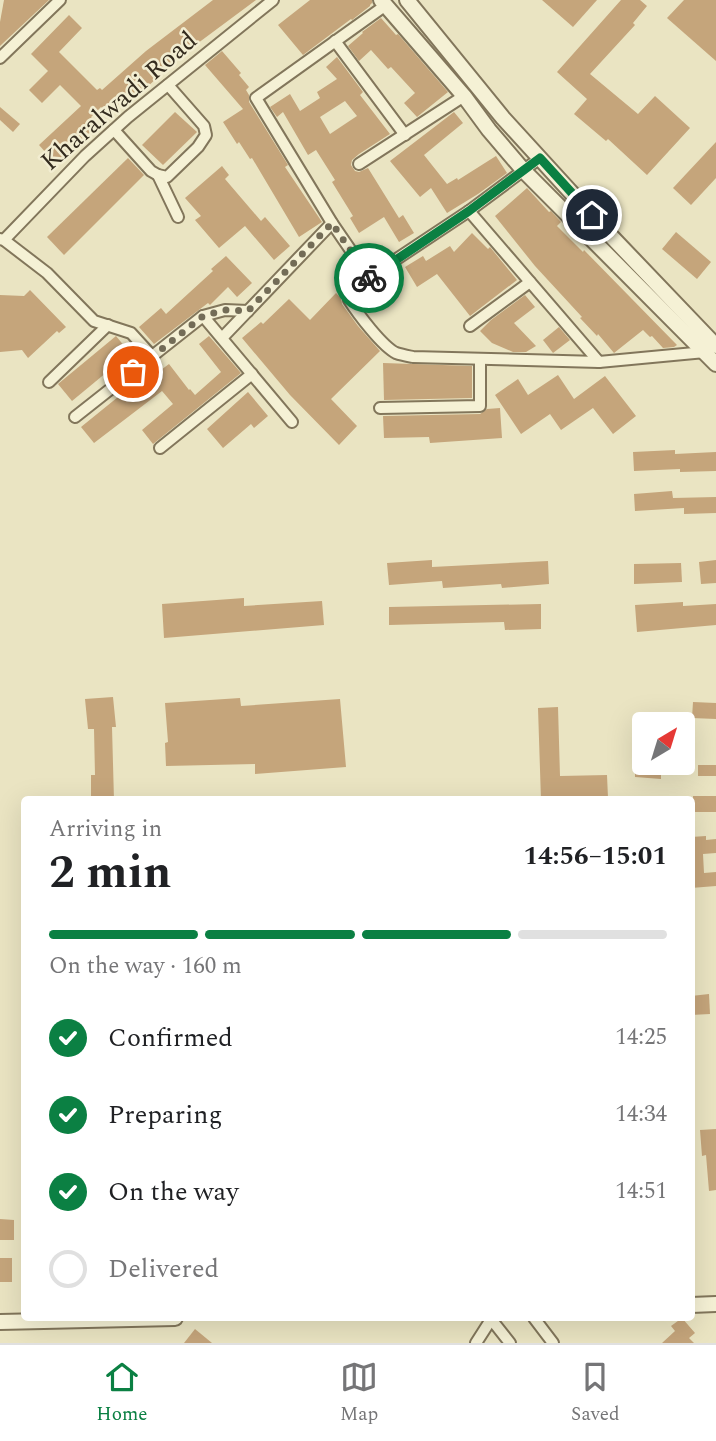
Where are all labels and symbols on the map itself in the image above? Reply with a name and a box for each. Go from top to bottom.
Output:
street label: Kharalwadi Road [32,21,206,181]
pin [562,185,622,245]
courier [334,243,404,313]
pin [103,342,163,402]
north arrow [632,712,695,775]

